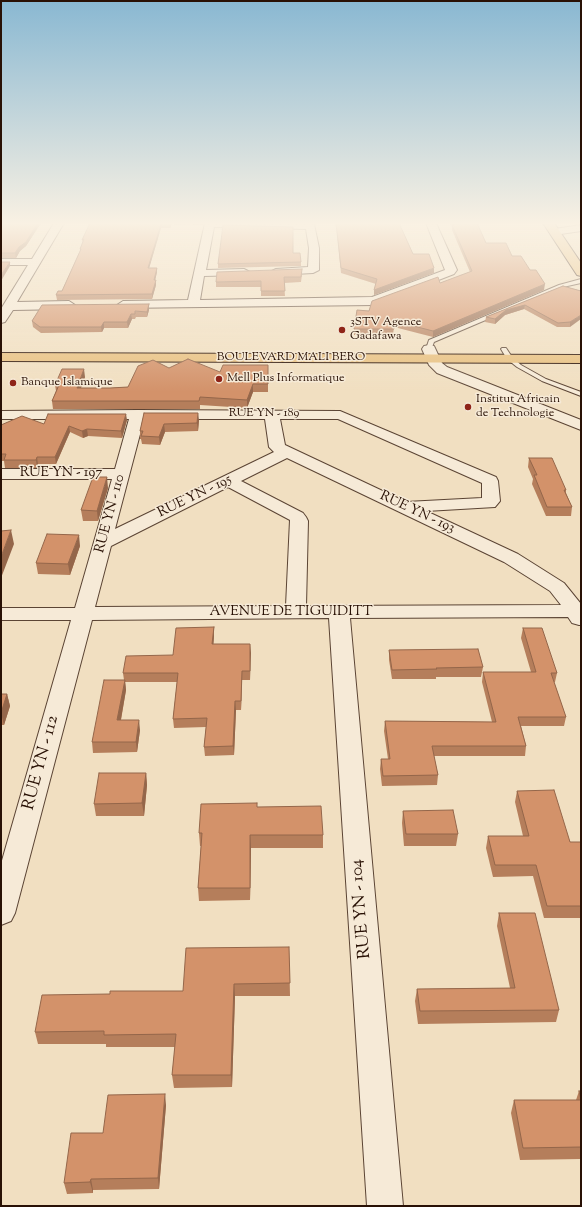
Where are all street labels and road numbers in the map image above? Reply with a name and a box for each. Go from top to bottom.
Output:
street label: BOULEVARD MALI BERO [217,351,365,365]
street label: RUE YN - 189 [229,407,299,421]
street label: RUE YN - 197 [20,466,102,482]
street label: RUE YN - 195 [155,472,235,522]
street label: RUE YN - 110 [92,473,130,555]
street label: RUE YN - 193 [377,488,457,538]
street label: AVENUE DE TIGUIDITT [210,605,372,621]
street label: RUE YN - 112 [20,713,64,813]
street label: RUE YN - 104 [347,858,377,960]

